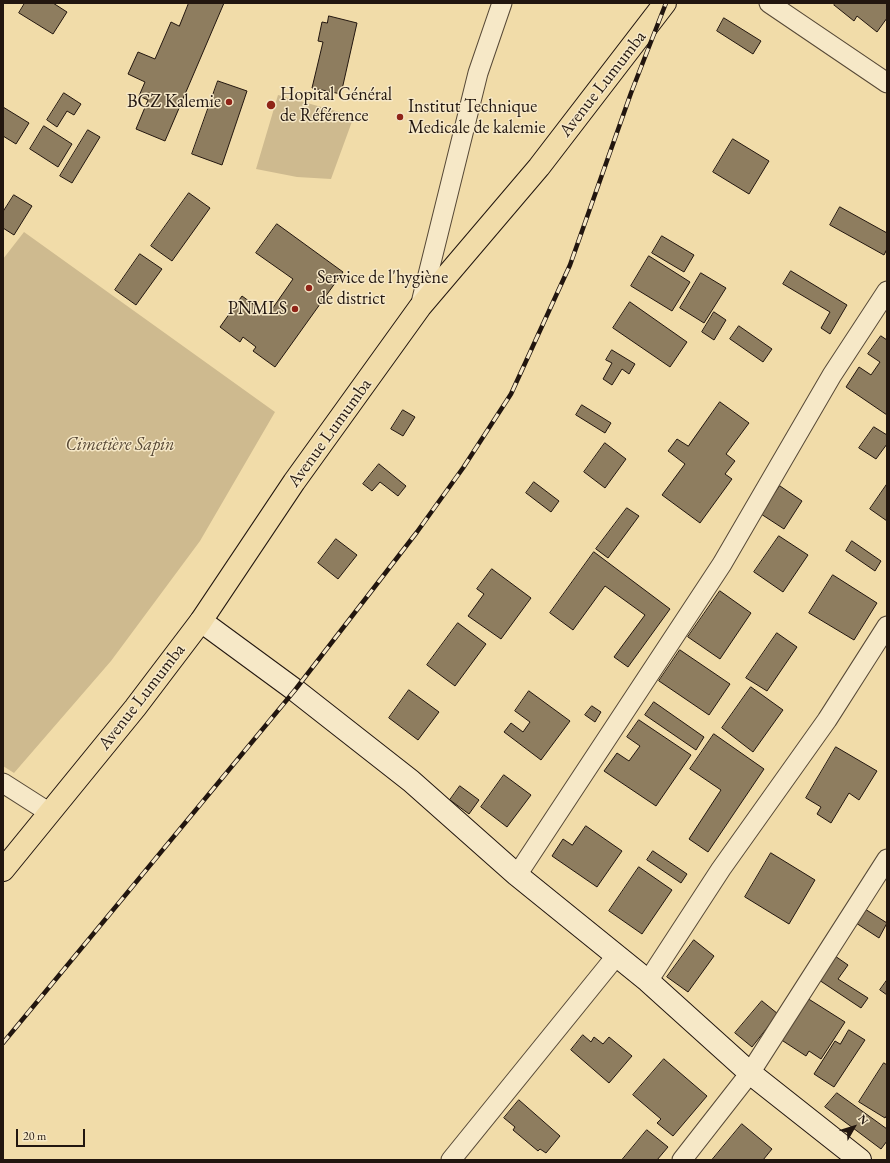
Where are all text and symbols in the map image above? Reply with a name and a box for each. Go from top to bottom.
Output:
street label: Avenue Lumumba [555,27,651,141]
place label: Hopital Général de Référence [280,84,392,126]
place label: BCZ Kalemie [127,91,221,113]
place label: Institut Technique Medicale de kalemie [408,96,546,138]
marker: BCZ Kalemie [224,97,234,107]
marker: Hopital Général de Référence [265,99,277,111]
marker: Institut Technique Medicale de kalemie [395,112,405,122]
place label: Service de l'hygiène de district [317,267,448,310]
marker: Service de l'hygiène de district [304,283,314,293]
place label: PNMLS [228,298,287,320]
marker: PNMLS [290,304,300,314]
street label: Avenue Lumumba [283,375,377,491]
park label: Cimetière Sapin [65,434,175,456]
street label: Avenue Lumumba [94,640,190,754]
north arrow [834,1107,874,1147]
text: N [855,1112,872,1127]
scale bar [18,1121,87,1147]
text: 20 m [23,1128,46,1144]

